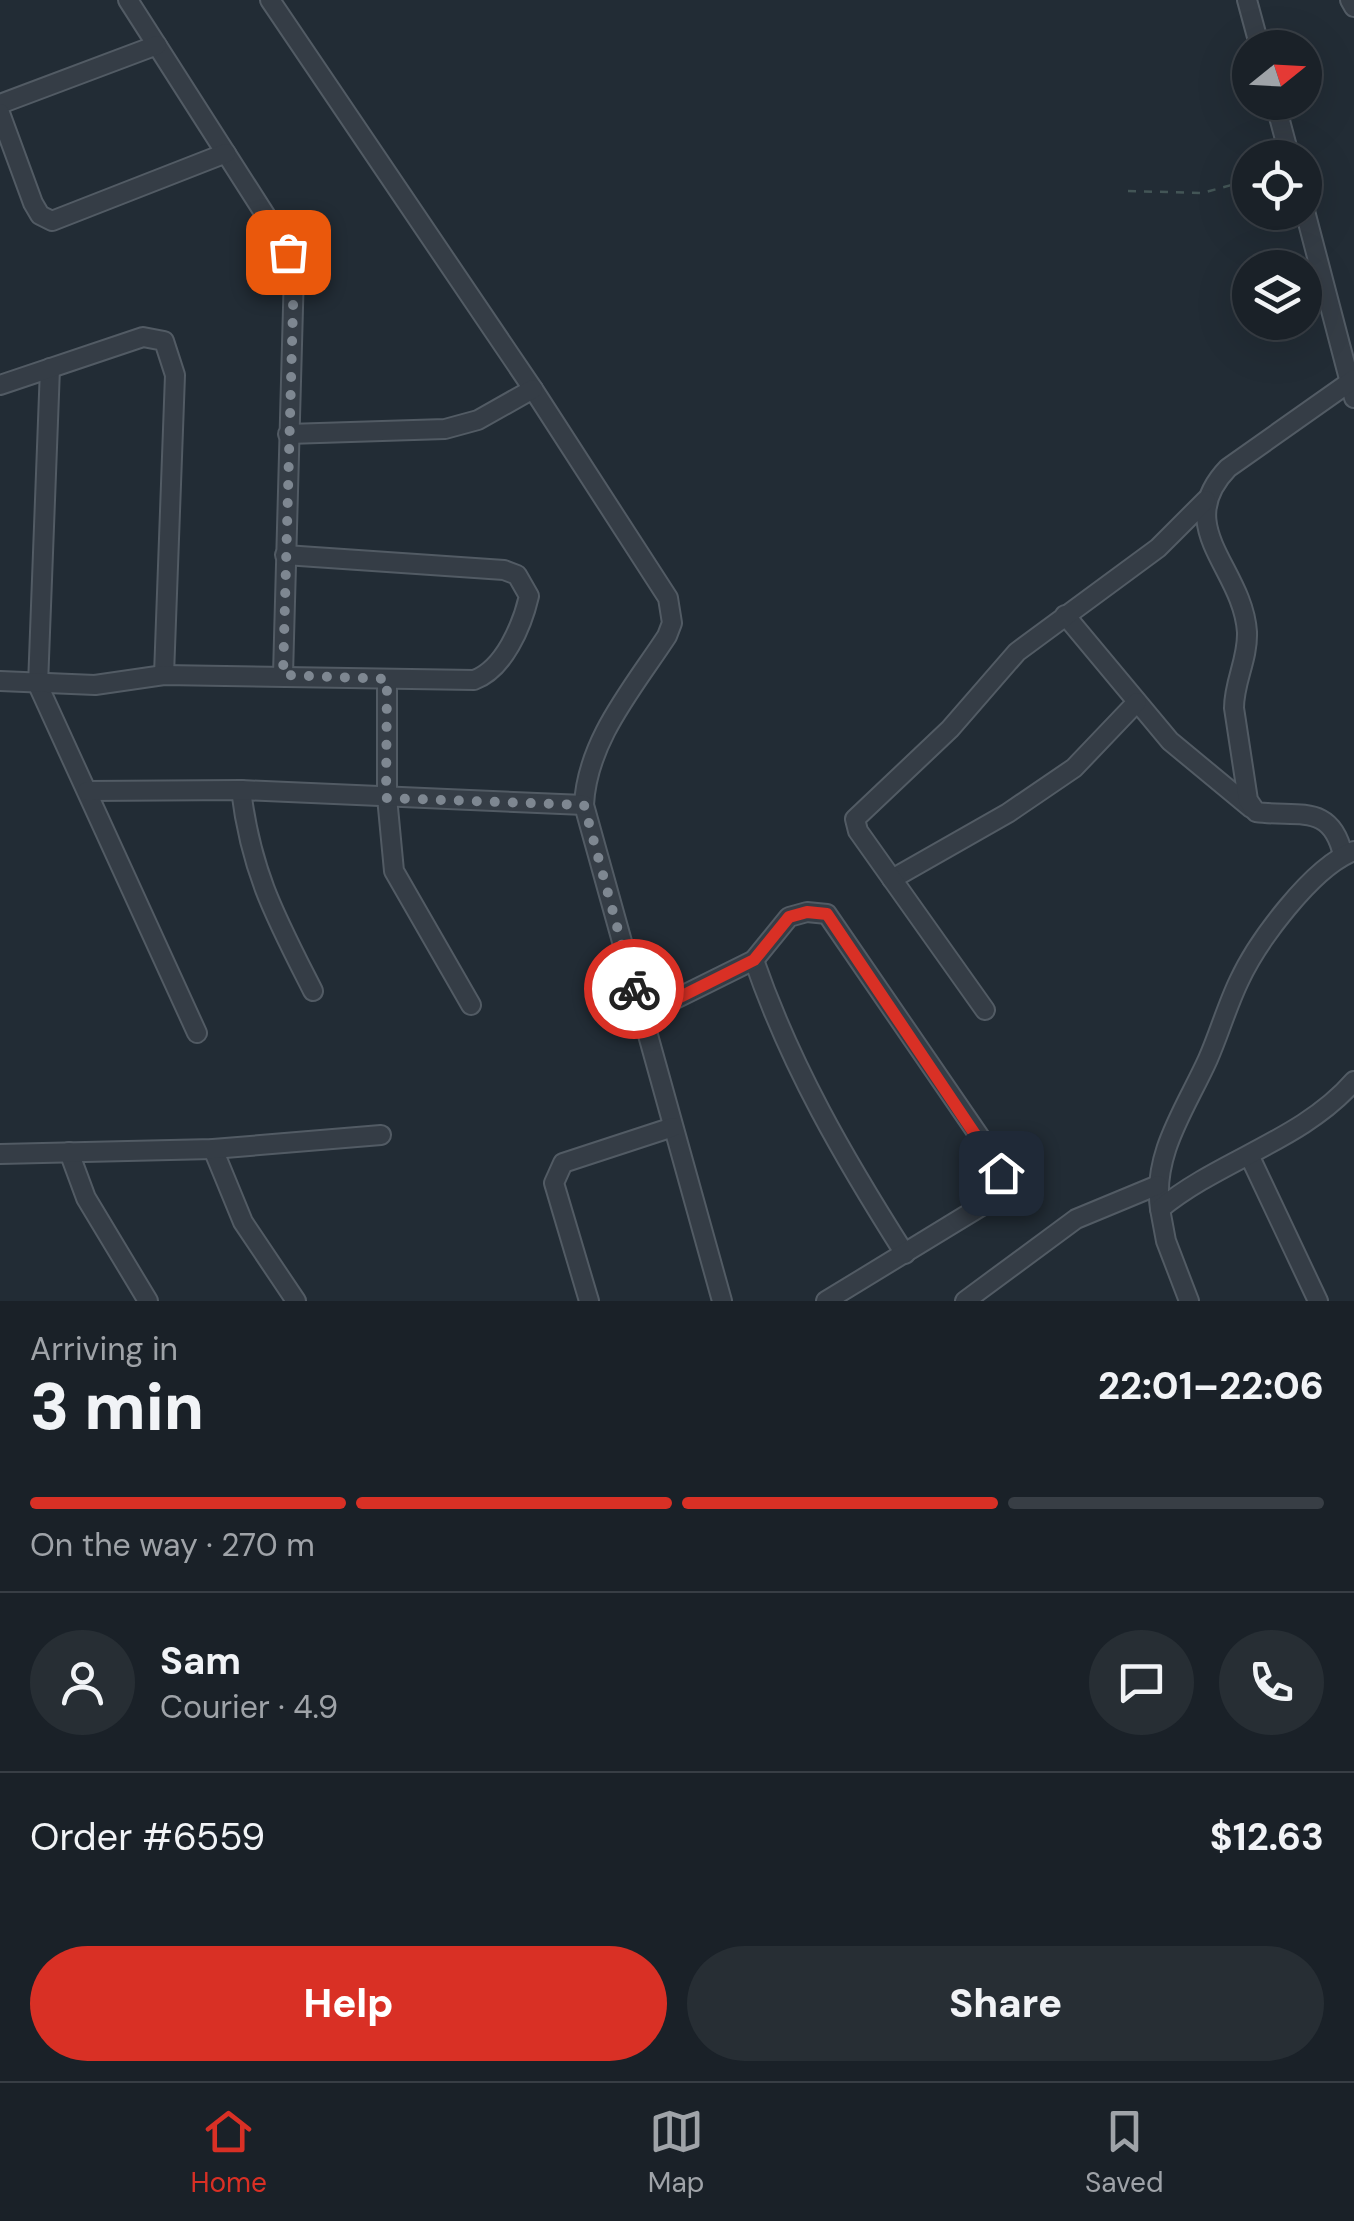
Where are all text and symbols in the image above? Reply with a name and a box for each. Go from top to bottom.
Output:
north arrow [1232,30,1322,120]
map controls [1232,30,1322,340]
button: locate [1232,140,1322,230]
pin [246,210,331,295]
icon: bag [261,225,316,280]
button: layers [1232,250,1322,340]
courier [584,939,684,1039]
icon: bike [607,962,662,1017]
pin [959,1131,1044,1216]
icon: home [974,1146,1029,1201]
text: Arriving in [30,1328,178,1370]
text: 22:01–22:06 [1098,1361,1324,1411]
text: 3 min [30,1365,204,1449]
text: On the way · 270 m [30,1524,315,1566]
button: person [30,1630,135,1735]
button: chat [1089,1630,1194,1735]
button: phone [1219,1630,1324,1735]
text: Sam [160,1636,241,1686]
text: Courier · 4.9 [160,1686,338,1728]
text: Order #6559 [30,1812,265,1862]
text: $12.63 [1210,1812,1324,1862]
button: Help [30,1946,667,2061]
button: Share [687,1946,1324,2061]
tab: Home [190,2104,267,2201]
tab: Map [648,2104,704,2201]
tab: Saved [1085,2104,1164,2201]

